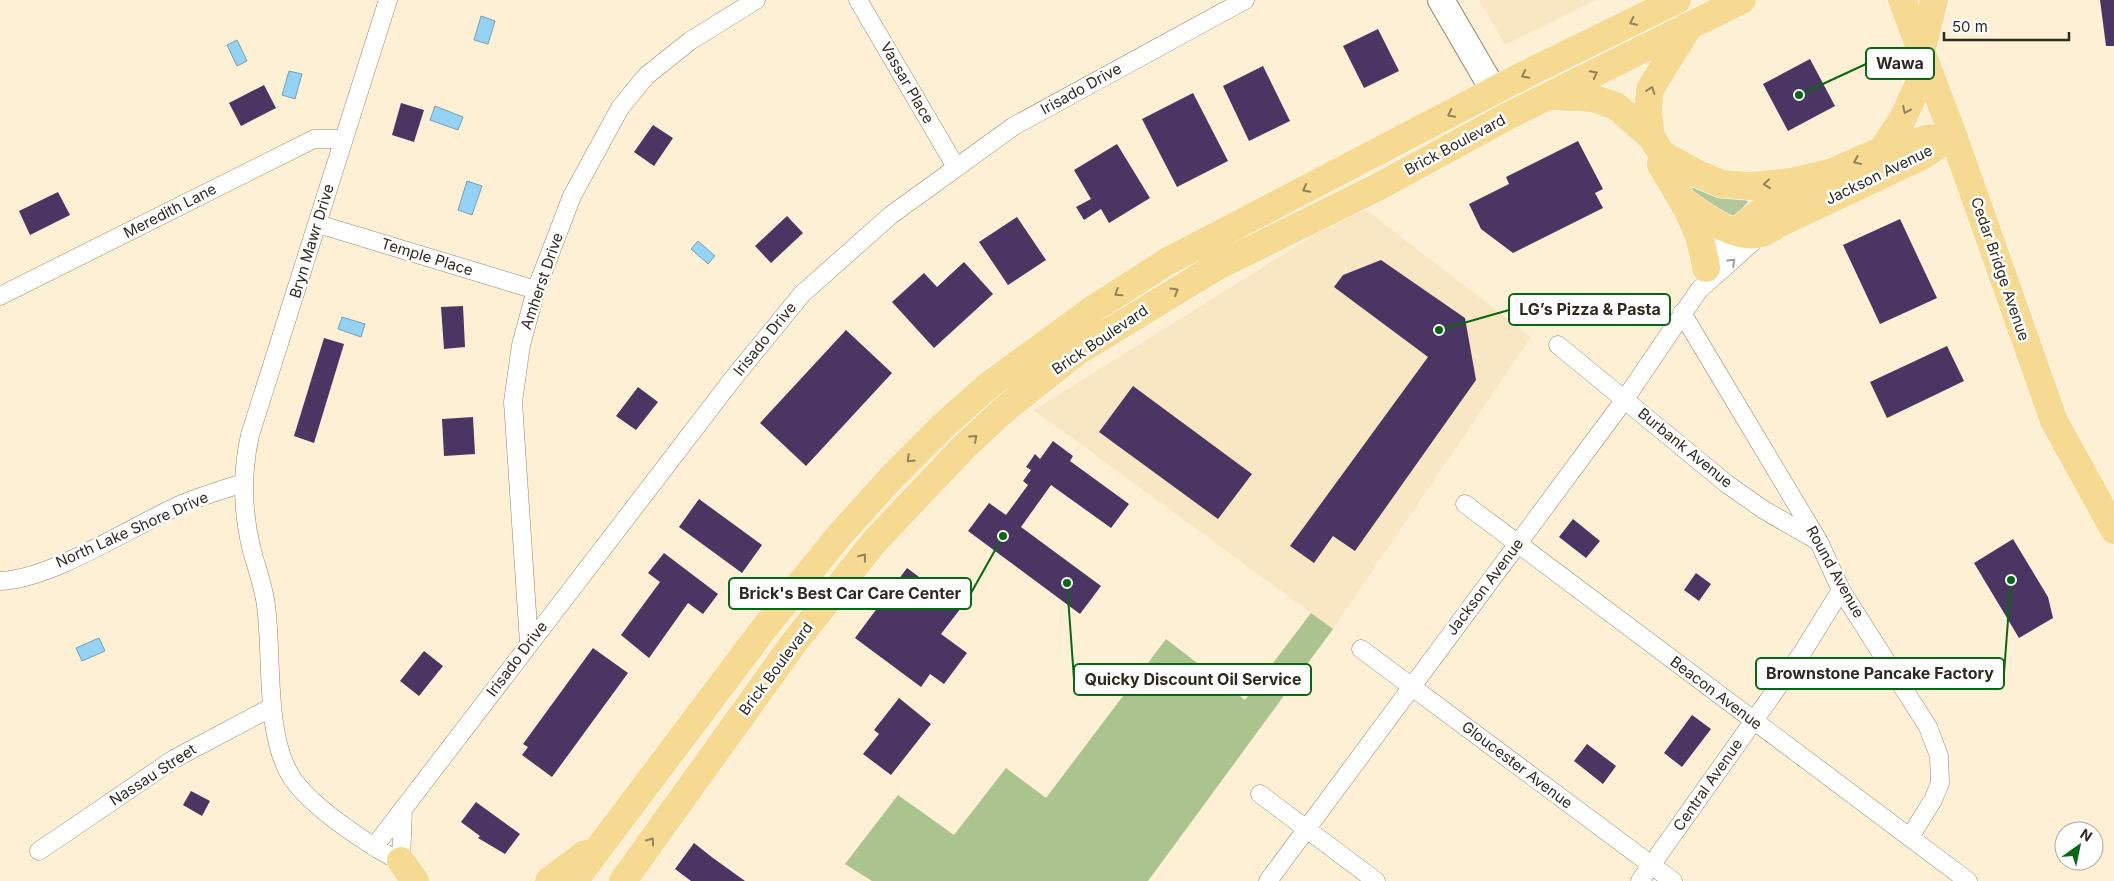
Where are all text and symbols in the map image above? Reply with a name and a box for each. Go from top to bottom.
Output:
scale bar [1944,10,2069,42]
one-way arrow [1629,15,1638,26]
text: 50 m [1952,17,1988,36]
street label: Vassar Place [876,39,938,127]
callout: Wawa [1866,48,1934,79]
text: Wawa [1876,53,1924,73]
street label: Irisado Drive [1037,59,1125,119]
one-way arrow [1522,69,1531,79]
one-way arrow [1589,70,1598,80]
one-way arrow [1646,86,1656,94]
one-way arrow [1902,105,1913,114]
one-way arrow [1447,108,1456,118]
street label: Brick Boulevard [1401,110,1508,179]
street label: Jackson Avenue [1822,140,1935,209]
one-way arrow [1853,154,1862,165]
street label: Meredith Lane [120,179,219,242]
one-way arrow [1762,179,1770,190]
street label: Bryn Mawr Drive [285,181,338,300]
one-way arrow [1303,183,1312,193]
street label: Cedar Bridge Avenue [1967,195,2034,343]
street label: Amherst Drive [516,230,567,332]
street label: Temple Place [379,234,475,280]
one-way arrow [1726,259,1735,268]
one-way arrow [1115,287,1124,296]
one-way arrow [1170,287,1179,297]
callout: LG’s Pizza & Pasta [1509,294,1670,325]
street label: Irisado Drive [729,298,800,379]
text: LG’s Pizza & Pasta [1519,299,1661,319]
street label: Brick Boulevard [1048,301,1151,379]
street label: Burbank Avenue [1634,404,1736,492]
one-way arrow [968,435,977,444]
one-way arrow [906,453,915,462]
street label: North Lake Shore Drive [53,487,211,572]
street label: Round Avenue [1802,522,1869,621]
street label: Jackson Avenue [1442,534,1527,639]
one-way arrow [857,553,866,562]
callout: Brick's Best Car Care Center [729,578,971,609]
text: Brick's Best Car Care Center [739,583,962,603]
street label: Irisado Drive [482,617,551,700]
street label: Brick Boulevard [734,618,817,719]
street label: Beacon Avenue [1666,652,1766,733]
callout: Brownstone Pancake Factory [1756,658,2004,689]
text: Brownstone Pancake Factory [1766,663,1994,683]
callout: Quicky Discount Oil Service [1074,664,1311,695]
text: Quicky Discount Oil Service [1084,669,1302,689]
street label: Gloucester Avenue [1458,717,1577,813]
street label: Central Avenue [1669,735,1746,834]
street label: Nassau Street [106,739,200,810]
north arrow [2054,821,2104,871]
text: N [2077,825,2095,845]
one-way arrow [645,838,654,847]

